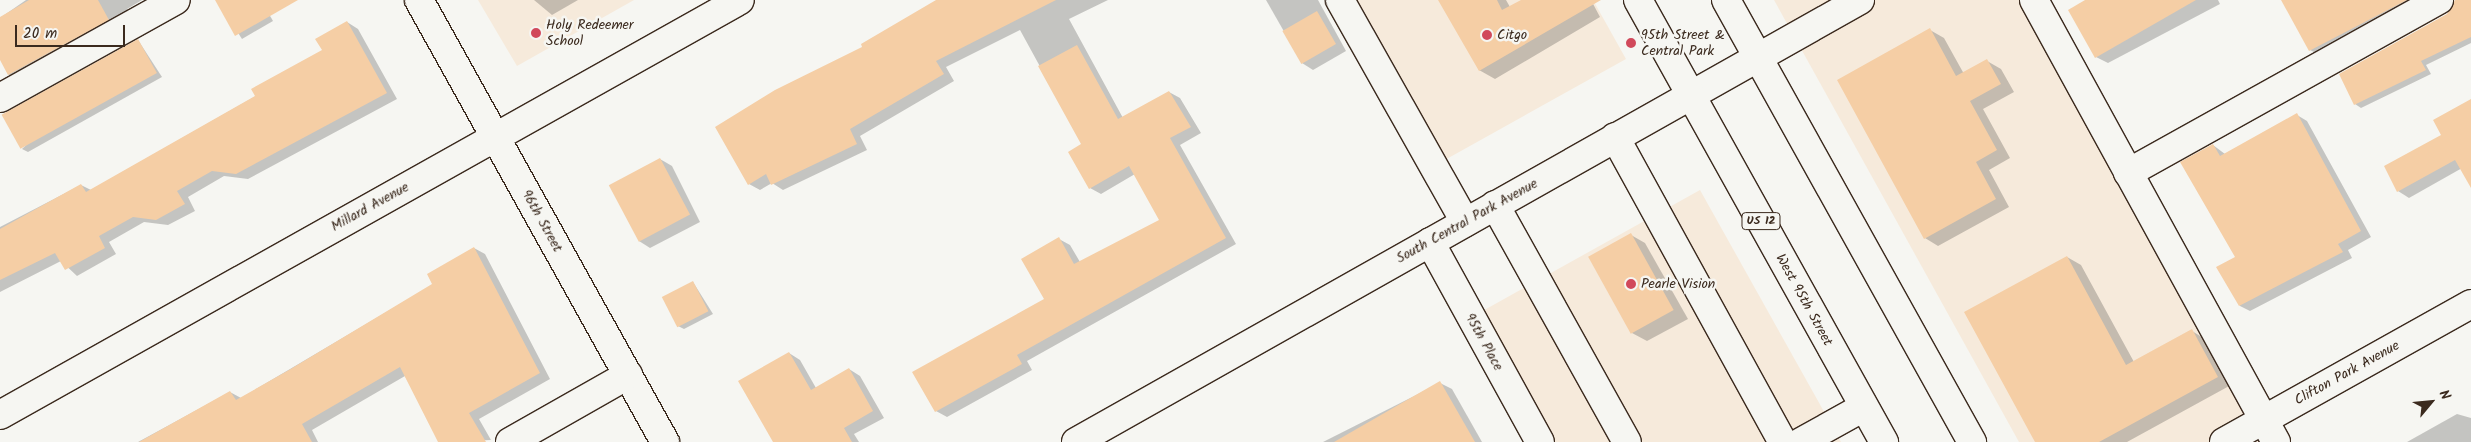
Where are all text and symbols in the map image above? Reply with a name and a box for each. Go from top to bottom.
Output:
scale bar [18,15,128,47]
place label: Holy Redeemer School [546,17,633,49]
text: 20 m [23,22,57,46]
marker: Holy Redeemer School [530,27,542,39]
place label: Citgo [1497,27,1527,43]
place label: 95th Street & Central Park [1641,27,1725,59]
marker: Citgo [1481,29,1493,41]
marker: 95th Street & Central Park [1625,37,1637,49]
street label: South Central Park Avenue [1393,175,1541,267]
street label: Millard Avenue [328,179,412,235]
street label: 96th Street [518,187,566,255]
road number: US 12 [1741,212,1781,230]
street label: West 95th Street [1772,251,1836,349]
place label: Pearle Vision [1641,276,1715,292]
marker: Pearle Vision [1625,278,1637,290]
street label: 95th Place [1461,310,1507,374]
street label: Clifton Park Avenue [2292,337,2402,409]
north arrow [2406,377,2456,427]
text: N [2432,386,2456,404]

